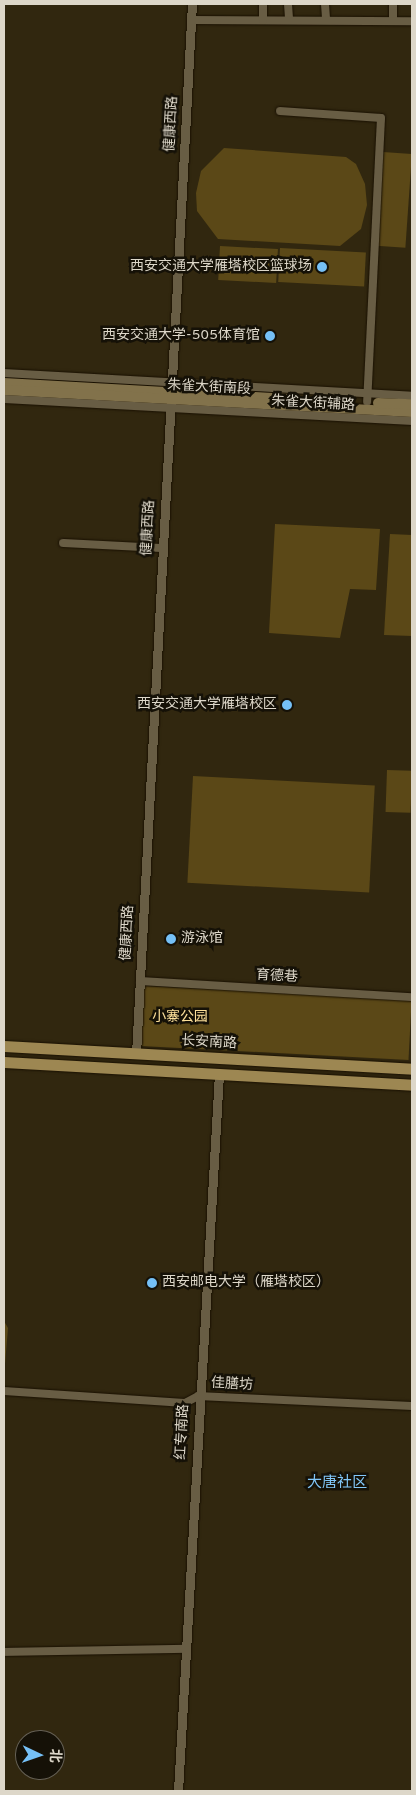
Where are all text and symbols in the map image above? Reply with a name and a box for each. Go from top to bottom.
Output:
street label: 健康西路 [162,96,182,152]
place label: 西安交通大学雁塔校区篮球场 [130,259,312,275]
marker: 西安交通大学雁塔校区篮球场 [316,261,328,273]
place label: 西安交通大学-505体育馆 [102,328,260,344]
marker: 西安交通大学-505体育馆 [264,330,276,342]
street label: 朱雀大街南段 [167,377,251,399]
street label: 朱雀大街辅路 [271,393,355,415]
street label: 健康西路 [139,500,159,556]
place label: 西安交通大学雁塔校区 [137,697,277,713]
marker: 西安交通大学雁塔校区 [281,699,293,711]
street label: 健康西路 [118,905,138,961]
place label: 游泳馆 [181,931,223,947]
marker: 游泳馆 [165,933,177,945]
street label: 育德巷 [256,968,298,986]
park label: 小寨公园 [152,1010,208,1026]
street label: 长安南路 [181,1033,237,1053]
place label: 西安邮电大学（雁塔校区） [162,1275,330,1291]
marker: 西安邮电大学（雁塔校区） [146,1277,158,1289]
street label: 佳膳坊 [211,1376,253,1394]
street label: 红专南路 [173,1404,193,1460]
district label: 大唐社区 [307,1475,367,1493]
north arrow [15,1730,65,1780]
text: 北 [46,1748,63,1763]

